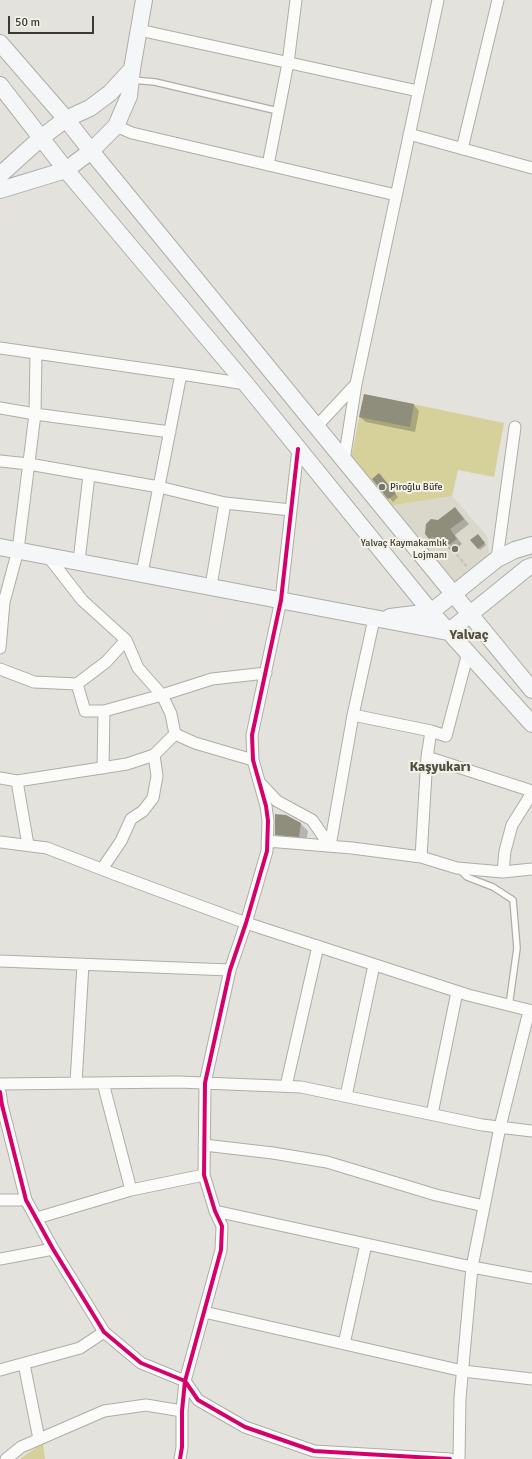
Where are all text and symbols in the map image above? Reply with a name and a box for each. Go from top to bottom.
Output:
scale bar [10,8,96,34]
text: 50 m [15,15,40,30]
place label: Piroğlu Büfe [390,481,443,493]
marker: Piroğlu Büfe [377,482,387,492]
place label: Yalvaç Kaymakamlık Lojmanı [361,537,447,560]
marker: Yalvaç Kaymakamlık Lojmanı [450,544,460,554]
district label: Yalvaç [450,627,488,643]
district label: Kaşyukarı [409,759,471,775]

